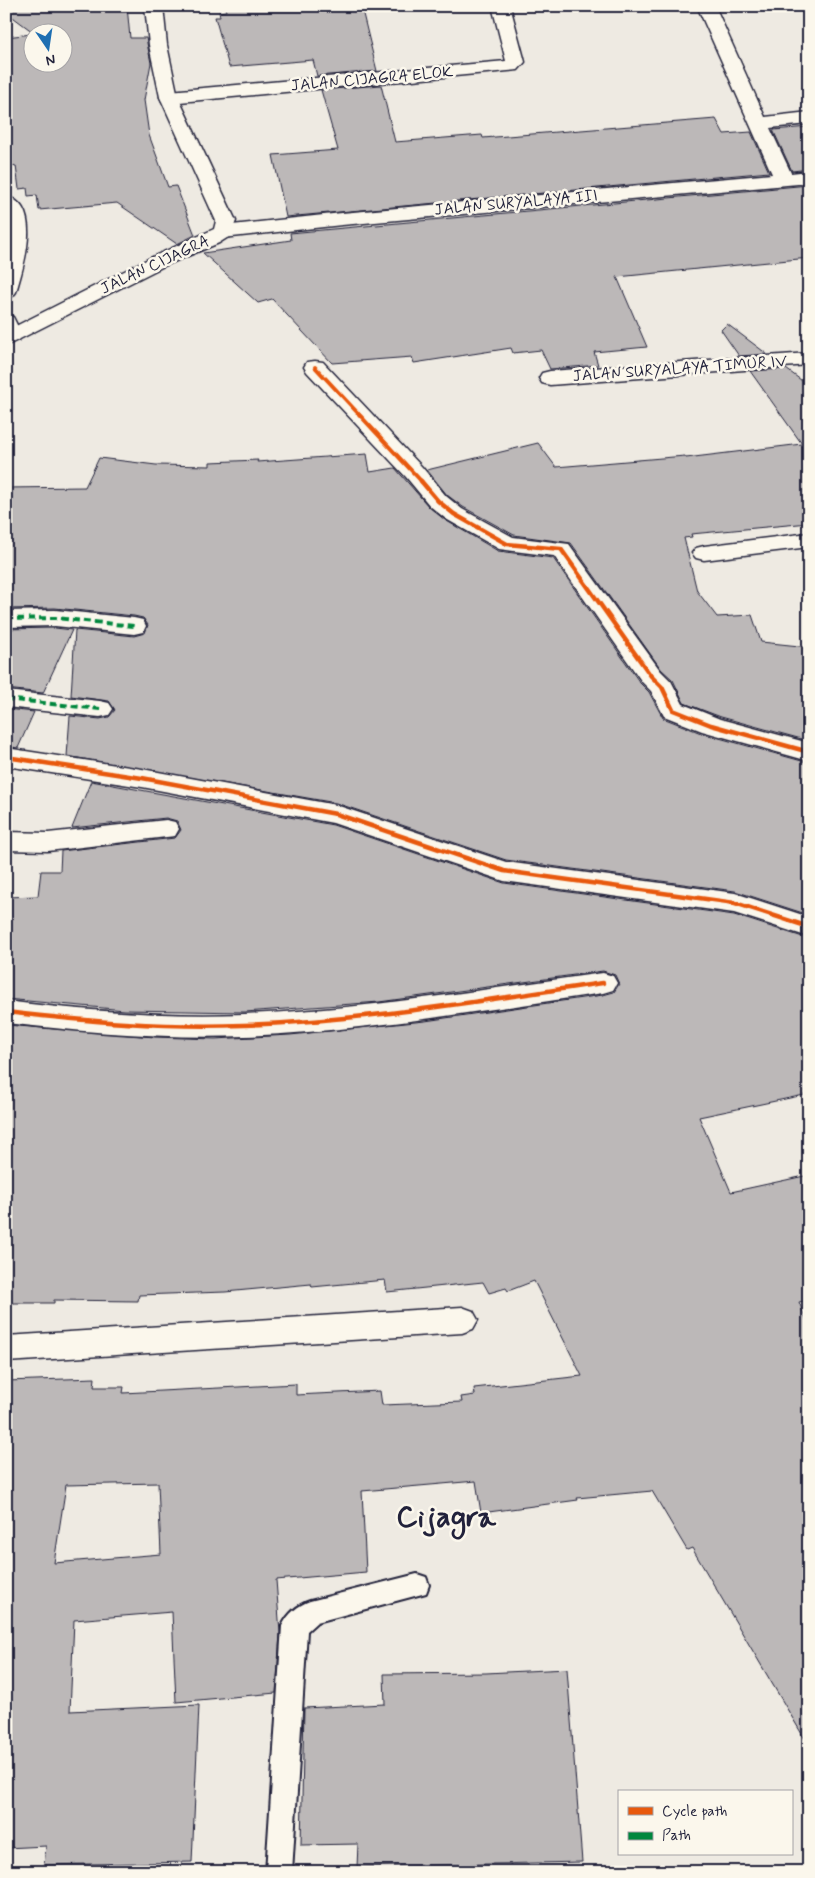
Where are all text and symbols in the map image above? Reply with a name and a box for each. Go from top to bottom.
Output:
north arrow [22,22,72,72]
text: N [44,50,57,70]
street label: JALAN CIJAGRA ELOK [290,61,454,97]
street label: JALAN SURYALAYA III [433,185,599,221]
street label: JALAN CIJAGRA [97,231,213,299]
street label: JALAN SURYALAYA TIMUR IV [572,351,788,387]
district label: Cijagra [396,1498,497,1540]
legend [618,1790,792,1856]
text: Cycle path [662,1802,727,1822]
text: Path [662,1826,691,1846]

